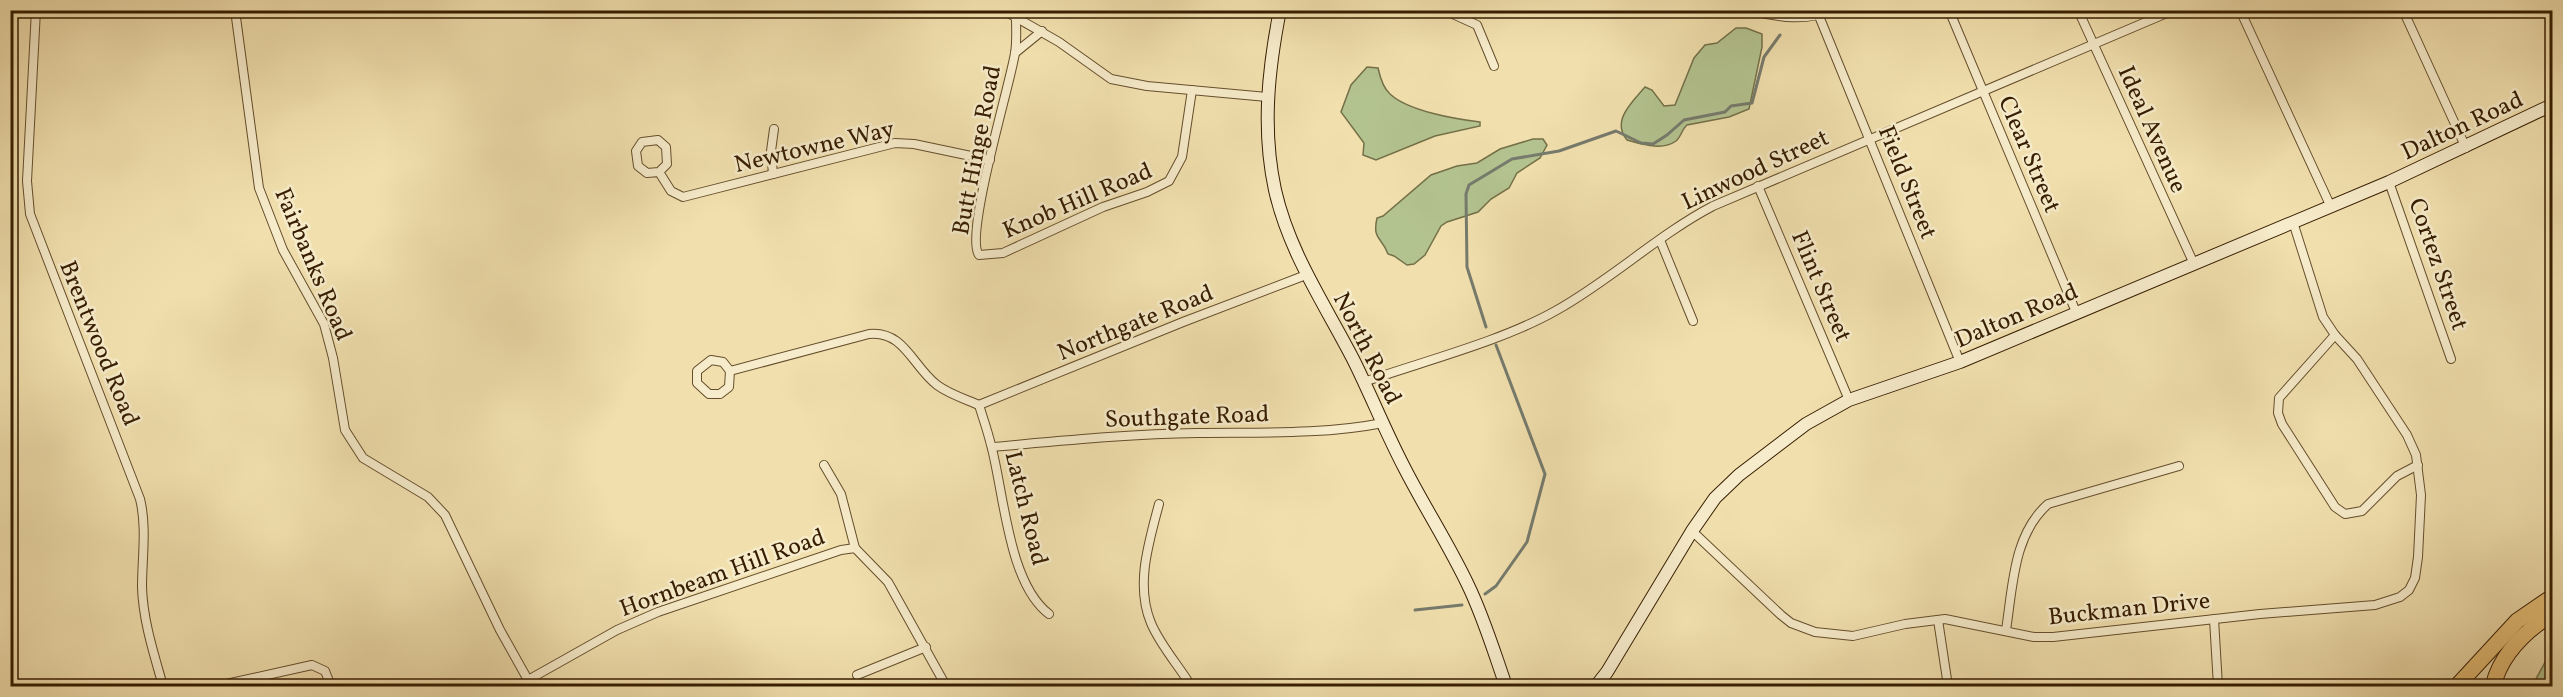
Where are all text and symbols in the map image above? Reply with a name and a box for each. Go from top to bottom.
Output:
street label: Ideal Avenue [2108,61,2194,199]
street label: Butt Hinge Road [945,63,1011,238]
street label: Dalton Road [2396,84,2529,170]
street label: Clear Street [1988,91,2068,218]
street label: Newtowne Way [731,113,898,183]
street label: Field Street [1868,121,1944,245]
street label: Linwood Street [1677,122,1835,220]
street label: Knob Hill Road [998,155,1158,249]
street label: Fairbanks Road [265,183,360,347]
street label: Cortez Street [2399,194,2476,335]
street label: Flint Street [1781,226,1859,348]
street label: Brentwood Road [50,256,147,431]
street label: Dalton Road [1950,276,2084,358]
street label: Northgate Road [1053,277,1219,371]
street label: North Road [1323,287,1409,411]
street label: Southgate Road [1104,398,1270,438]
street label: Latch Road [994,448,1056,569]
street label: Hornbeam Hill Road [615,521,830,627]
street label: Buckman Drive [2047,585,2212,635]

